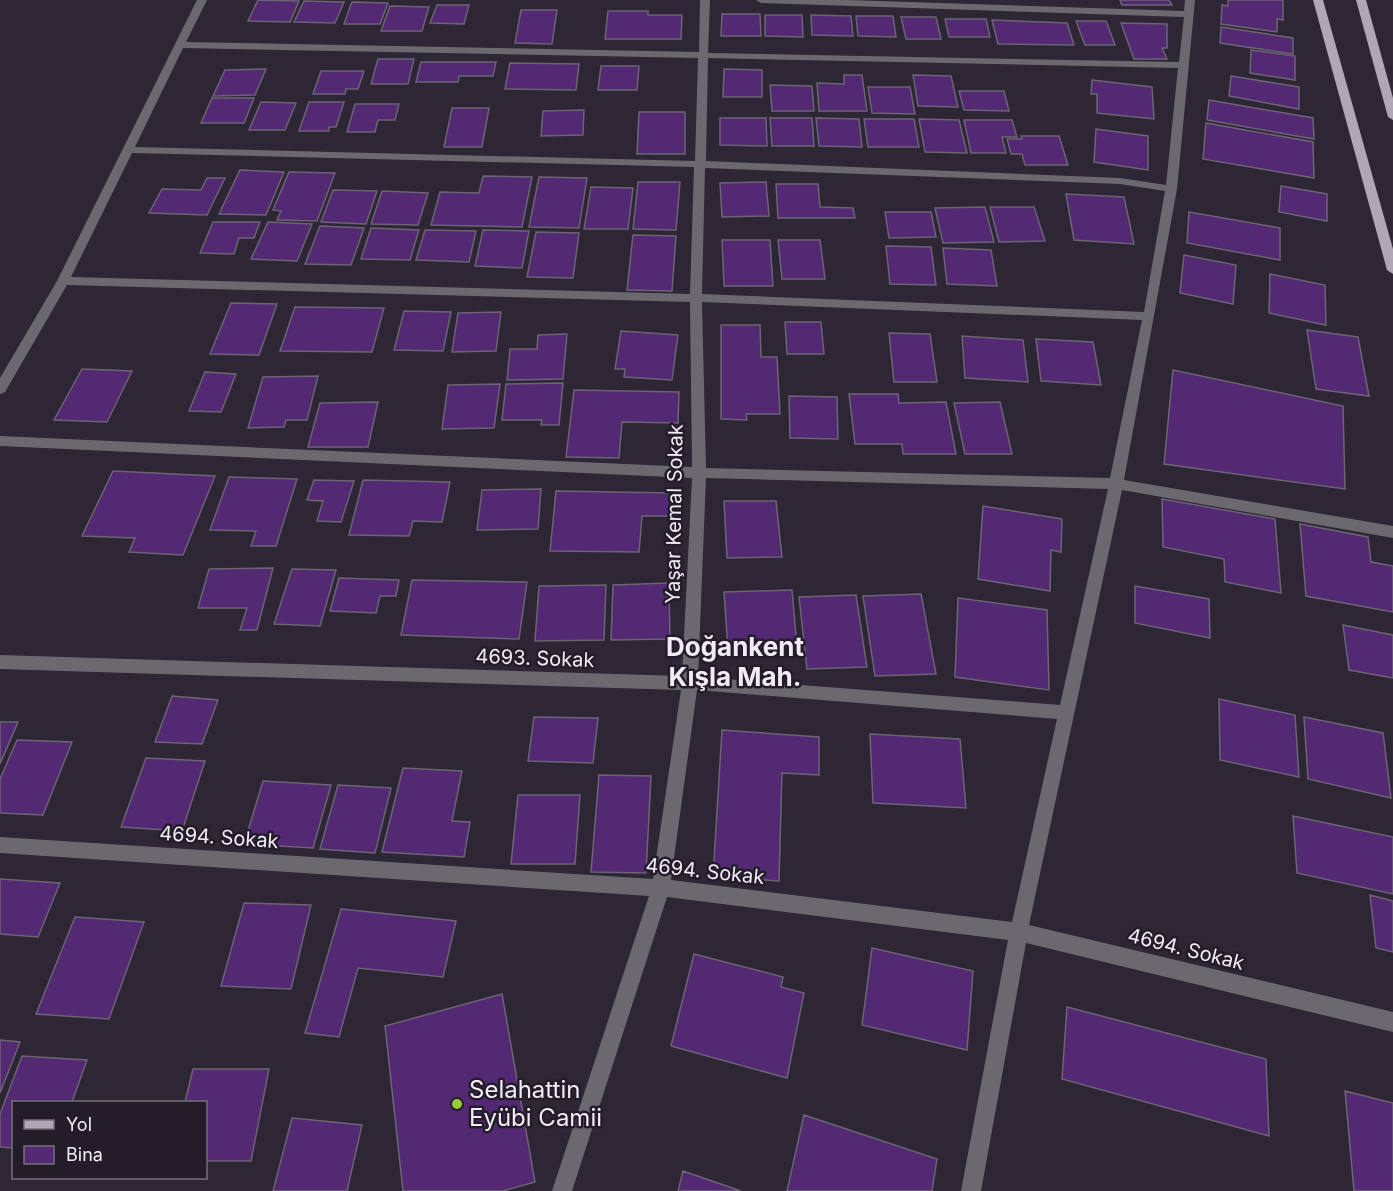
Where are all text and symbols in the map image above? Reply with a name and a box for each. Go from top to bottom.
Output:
street label: Yaşar Kemal Sokak [660,424,688,604]
district label: Doğankent Kışla Mah. [666,631,805,692]
street label: 4693. Sokak [475,644,595,672]
street label: 4694. Sokak [159,821,279,853]
street label: 4694. Sokak [644,853,766,889]
street label: 4694. Sokak [1125,923,1247,975]
place label: Selahattin Eyübi Camii [469,1075,602,1132]
marker: Selahattin Eyübi Camii [450,1097,464,1111]
legend [12,1101,207,1179]
text: Yol [66,1114,92,1135]
text: Bina [66,1144,103,1165]

